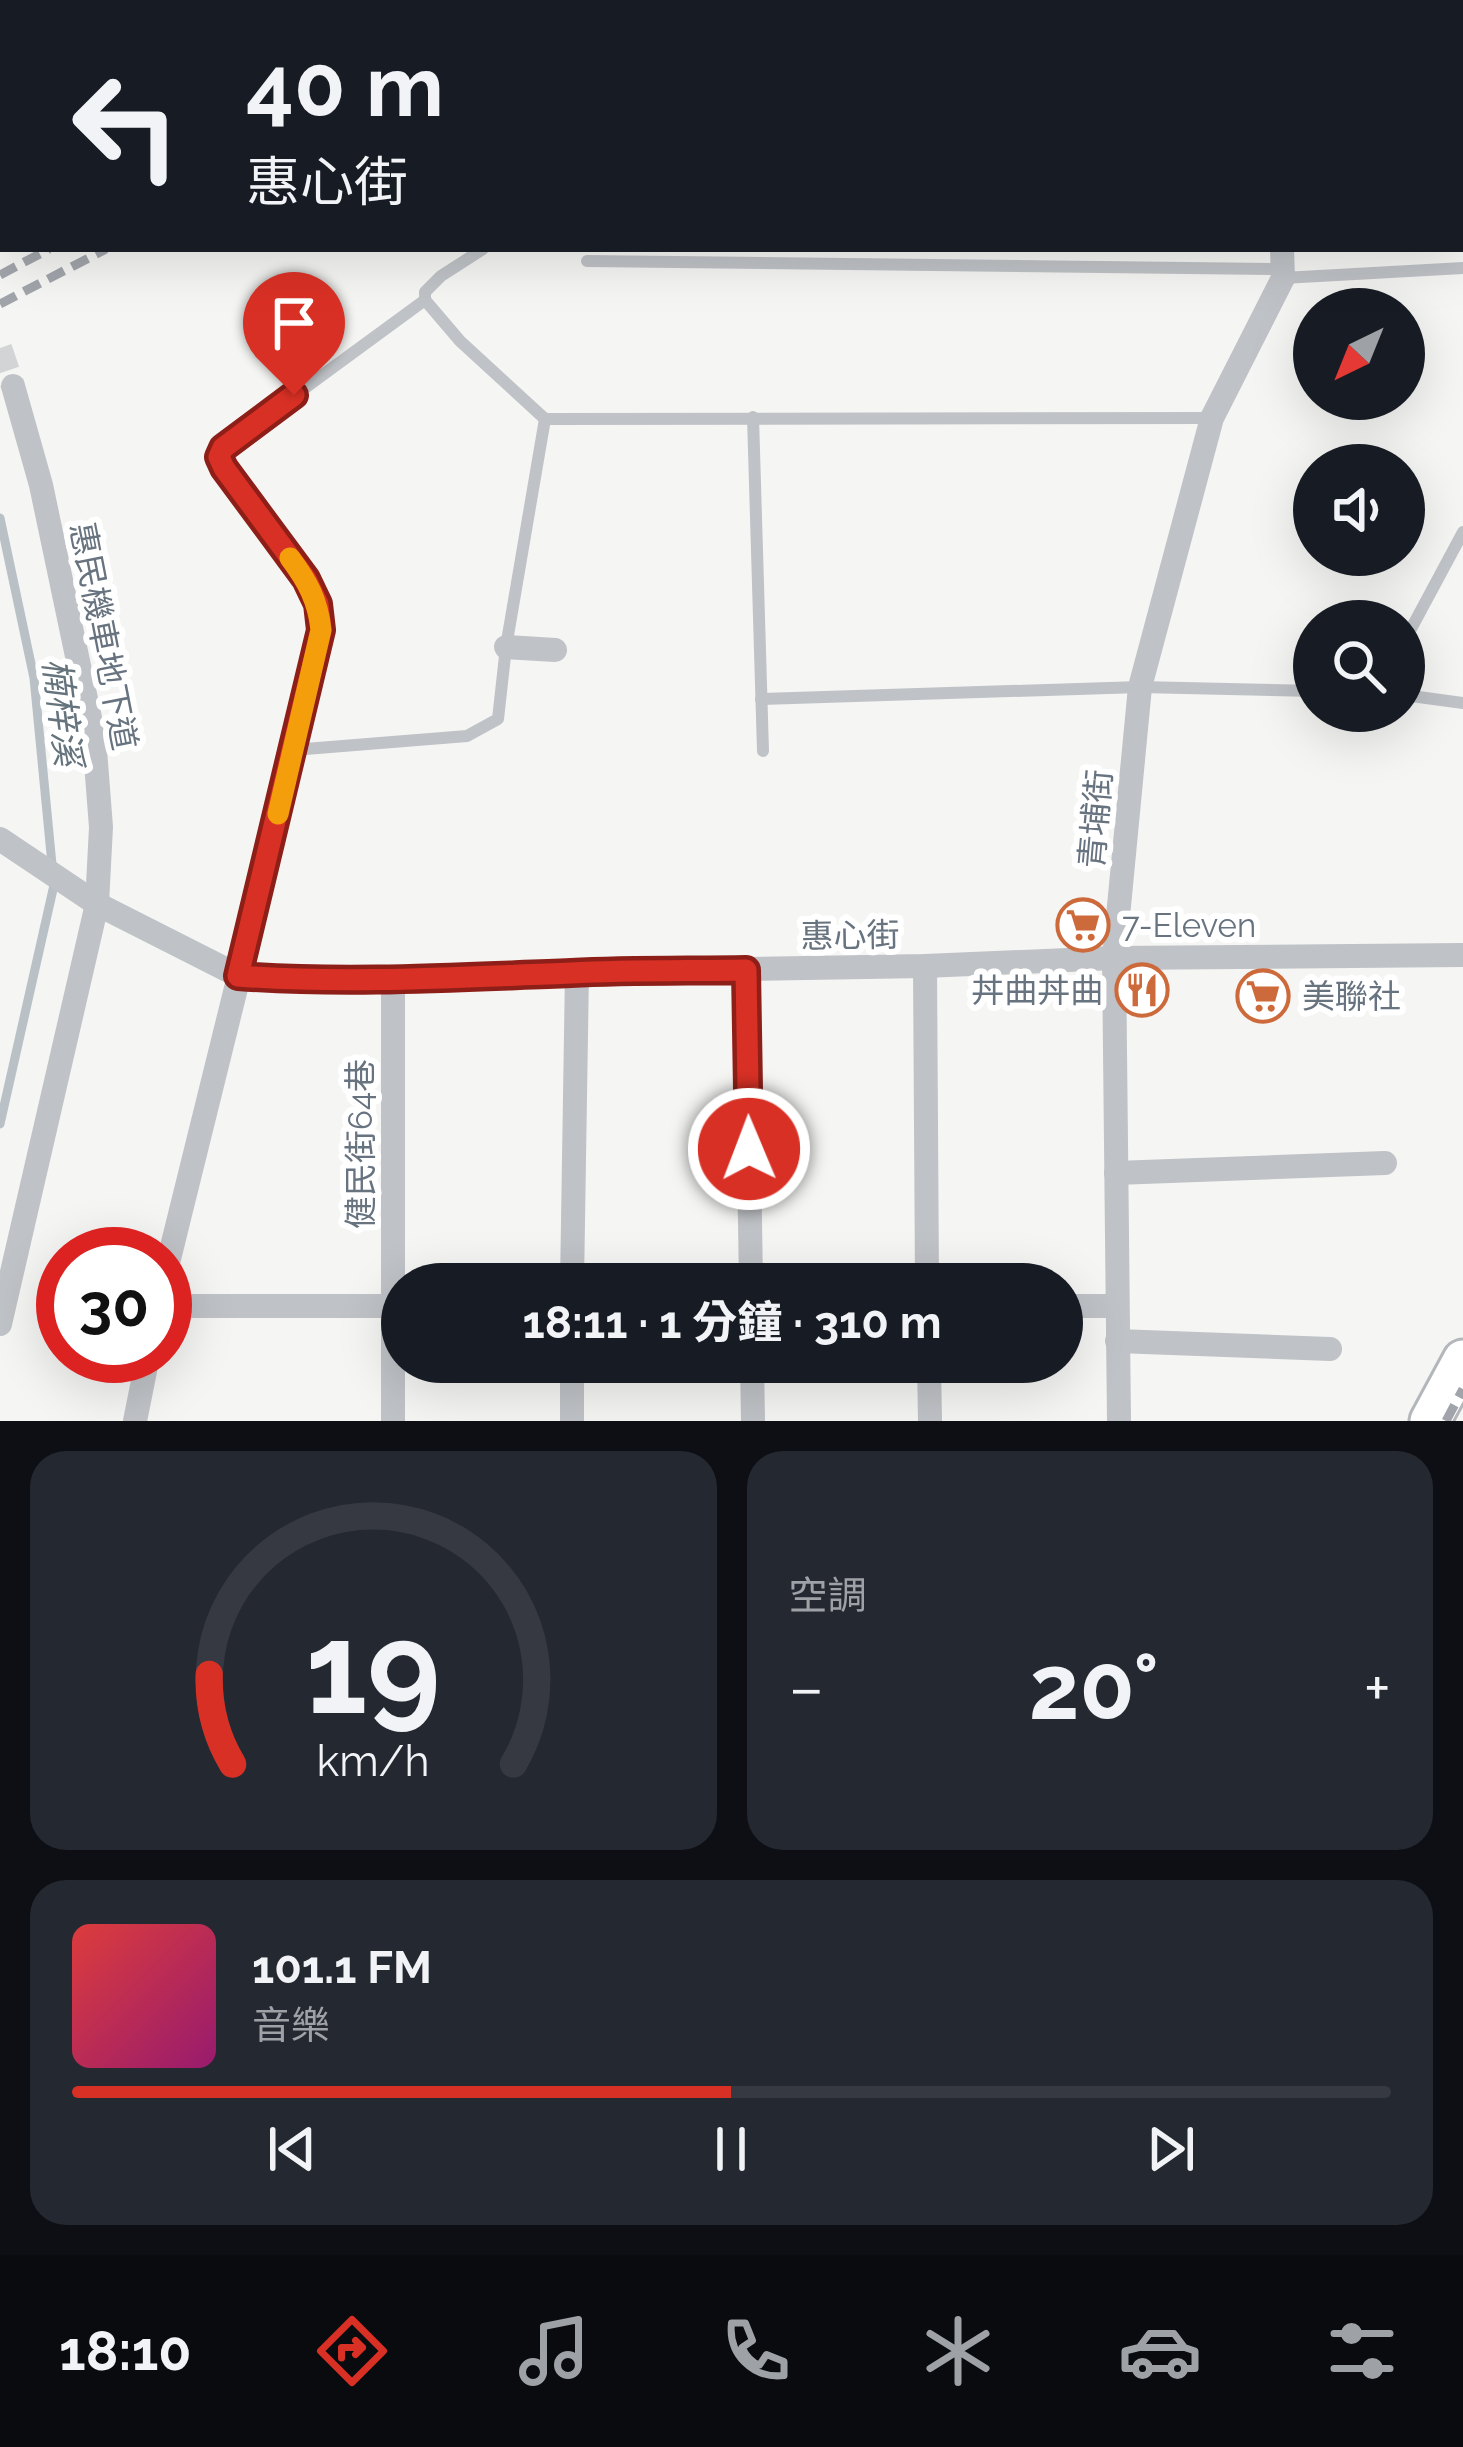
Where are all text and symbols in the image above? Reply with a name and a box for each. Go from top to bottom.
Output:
text: 40 m [246,37,444,136]
icon: left [48,48,204,204]
text: 惠心街 [246,150,408,214]
pin [243,272,345,395]
north arrow [1293,288,1425,420]
map controls [1293,288,1425,732]
icon: arrive [261,290,327,356]
button: sound [1293,444,1425,576]
street label: 惠民機車地下道 [62,519,145,753]
button: search [1293,600,1425,732]
water label: 楠梓溪 [36,656,91,773]
street label: 青埔街 [1072,768,1119,870]
supermarket icon: 7-Eleven [1055,897,1111,953]
place label: 7-Eleven [1122,906,1256,945]
street label: 惠心街 [800,915,900,956]
restaurant icon: 丼曲丼曲 [1114,962,1170,1018]
supermarket icon: 美聯社 [1235,968,1291,1024]
place label: 丼曲丼曲 [971,971,1103,1010]
place label: 美聯社 [1302,977,1401,1016]
street label: 健民街64巷 [341,1059,380,1229]
position arrow [686,1086,812,1212]
speed limit sign: 30 [36,1227,192,1383]
text: 18:11 · 1 分鐘 · 310 m [522,1296,942,1349]
text: 空調 [789,1572,867,1618]
text: 19 [306,1596,441,1742]
text: 20° [1029,1634,1159,1740]
text: − [789,1649,824,1726]
text: + [1364,1649,1391,1726]
text: km/h [317,1735,430,1785]
text: 101.1 FM [252,1941,432,1994]
text: 音樂 [252,2002,330,2048]
icon: previous [259,2116,325,2182]
icon: pause [698,2116,764,2182]
icon: next [1138,2116,1204,2182]
icon: directions [310,2309,394,2393]
icon: music [512,2309,596,2393]
icon: phone [714,2309,798,2393]
icon: climate [916,2309,1000,2393]
icon: car [1118,2309,1202,2393]
icon: filters [1320,2309,1404,2393]
text: 18:10 [59,2319,192,2383]

